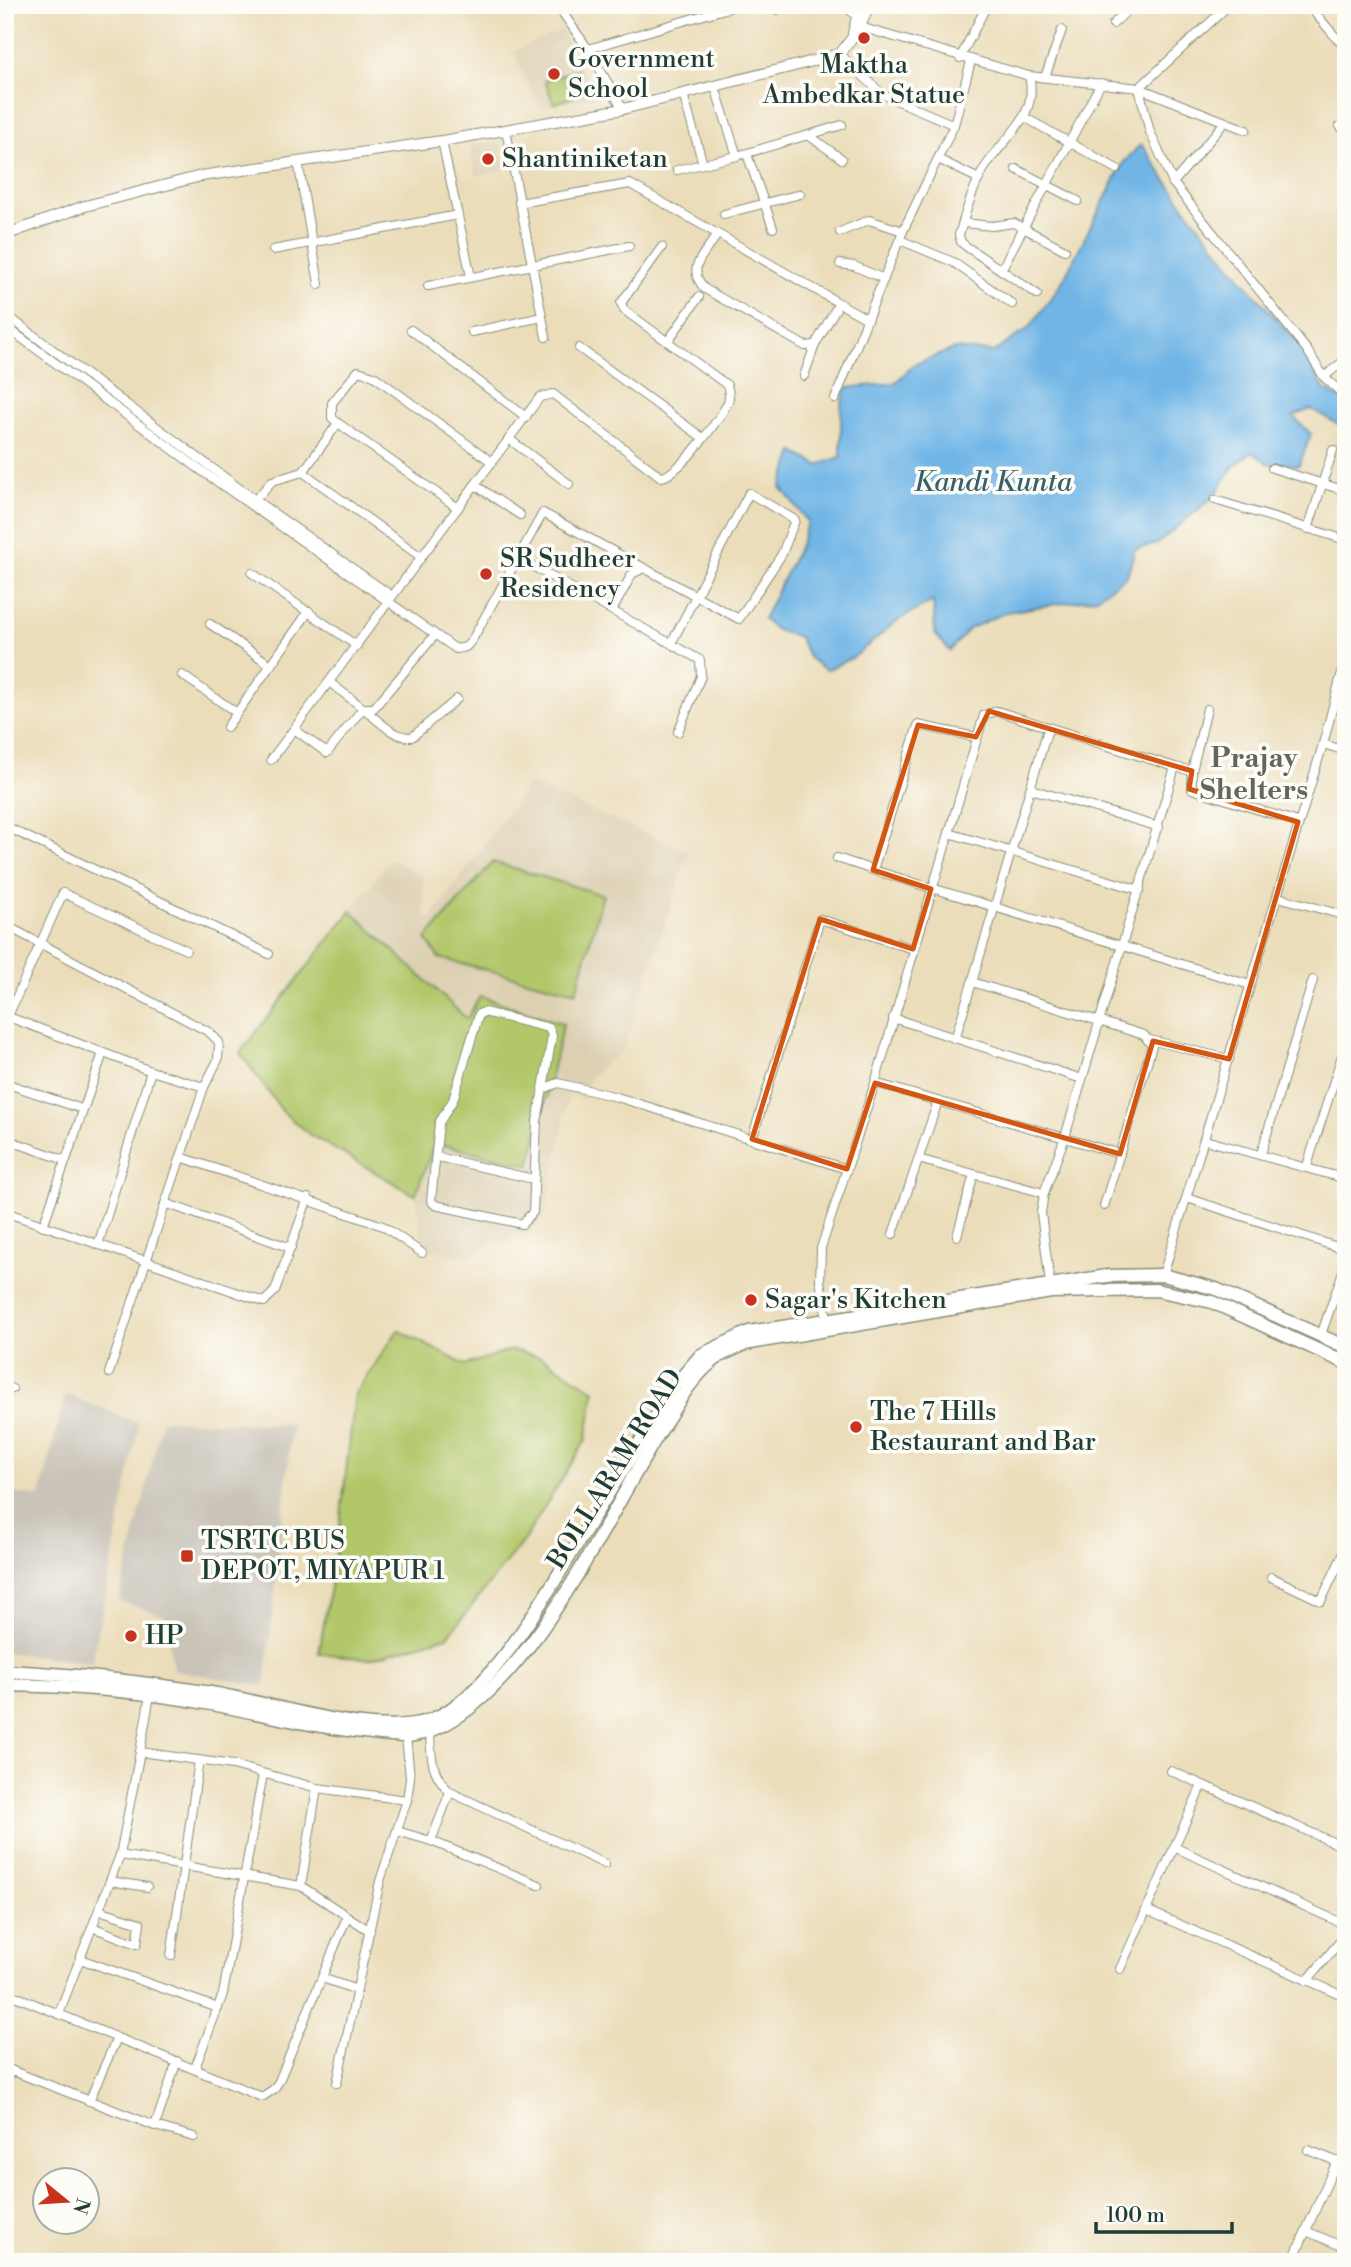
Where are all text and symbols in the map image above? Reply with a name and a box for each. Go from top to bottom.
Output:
marker: Maktha Ambedkar Statue [856,30,872,46]
place label: Government School [568,43,715,105]
place label: Maktha Ambedkar Statue [762,49,965,111]
marker: Government School [546,66,562,82]
place label: Shantiniketan [502,143,668,175]
marker: Shantiniketan [480,151,496,167]
water label: Kandi Kunta [914,465,1073,500]
place label: SR Sudheer Residency [500,543,636,605]
marker: SR Sudheer Residency [478,566,494,582]
district label: Prajay Shelters [1200,741,1308,808]
place label: Sagar's Kitchen [765,1284,947,1316]
marker: Sagar's Kitchen [743,1292,759,1308]
street label: BOLLARAM ROAD [540,1363,690,1576]
place label: The 7 Hills Restaurant and Bar [870,1396,1096,1458]
marker: The 7 Hills Restaurant and Bar [848,1419,864,1435]
place label: TSRTC BUS DEPOT, MIYAPUR 1 [201,1525,445,1587]
marker: TSRTC BUS DEPOT, MIYAPUR 1 [179,1548,195,1564]
place label: HP [145,1620,184,1652]
marker: HP [123,1628,139,1644]
north arrow [32,2166,102,2236]
scale bar [1096,2190,1232,2234]
text: N [67,2195,95,2217]
text: 100 m [1106,2203,1165,2229]

